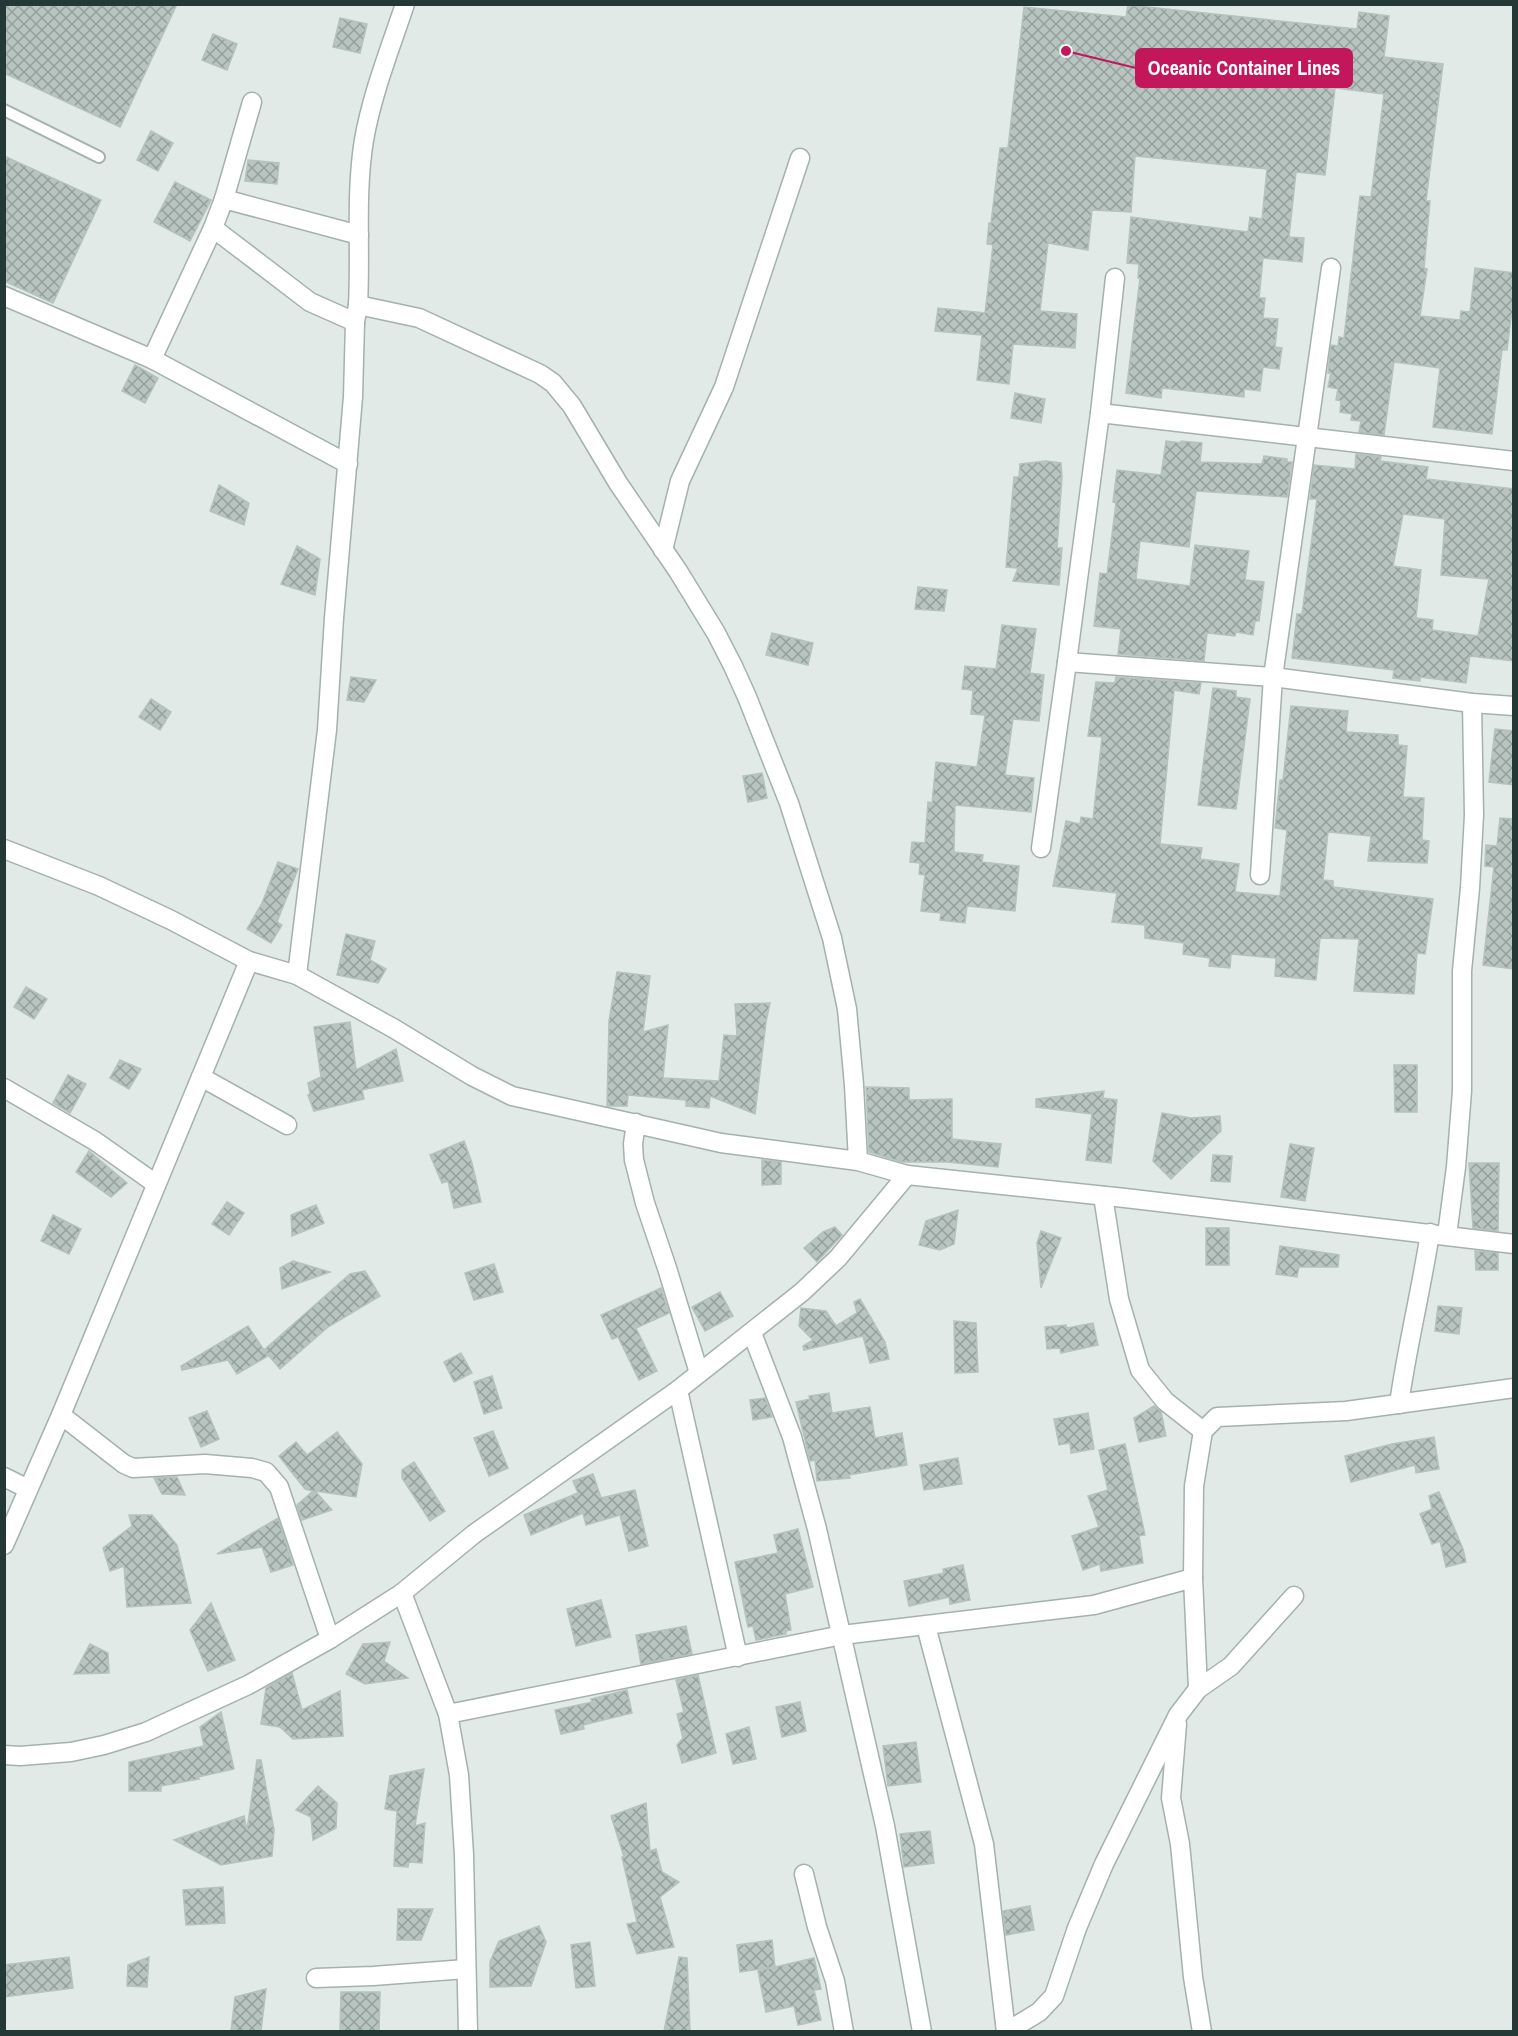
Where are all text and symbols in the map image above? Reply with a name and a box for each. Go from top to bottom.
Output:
callout: Oceanic Container Lines [1136,49,1352,87]
text: Oceanic Container Lines [1148,54,1340,81]

